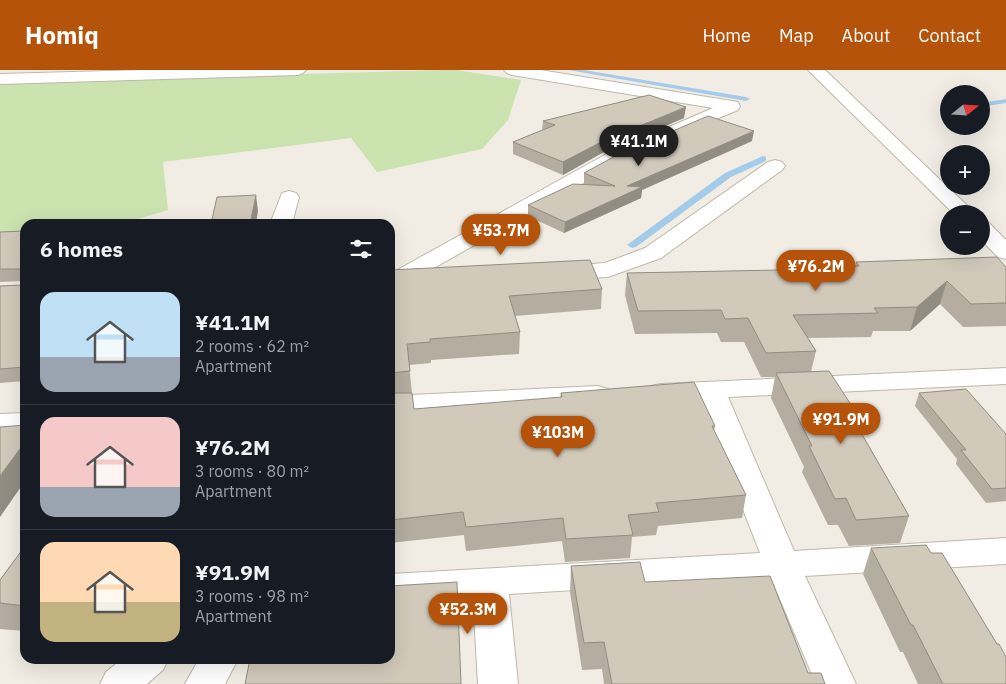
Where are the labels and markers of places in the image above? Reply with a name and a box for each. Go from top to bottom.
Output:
pin: ¥41.1M [598,124,680,167]
pin: ¥53.7M [460,214,542,256]
pin: ¥76.2M [775,250,857,292]
pin: ¥91.9M [800,402,882,445]
pin: ¥103M [523,416,593,458]
pin: ¥52.3M [427,592,509,635]

